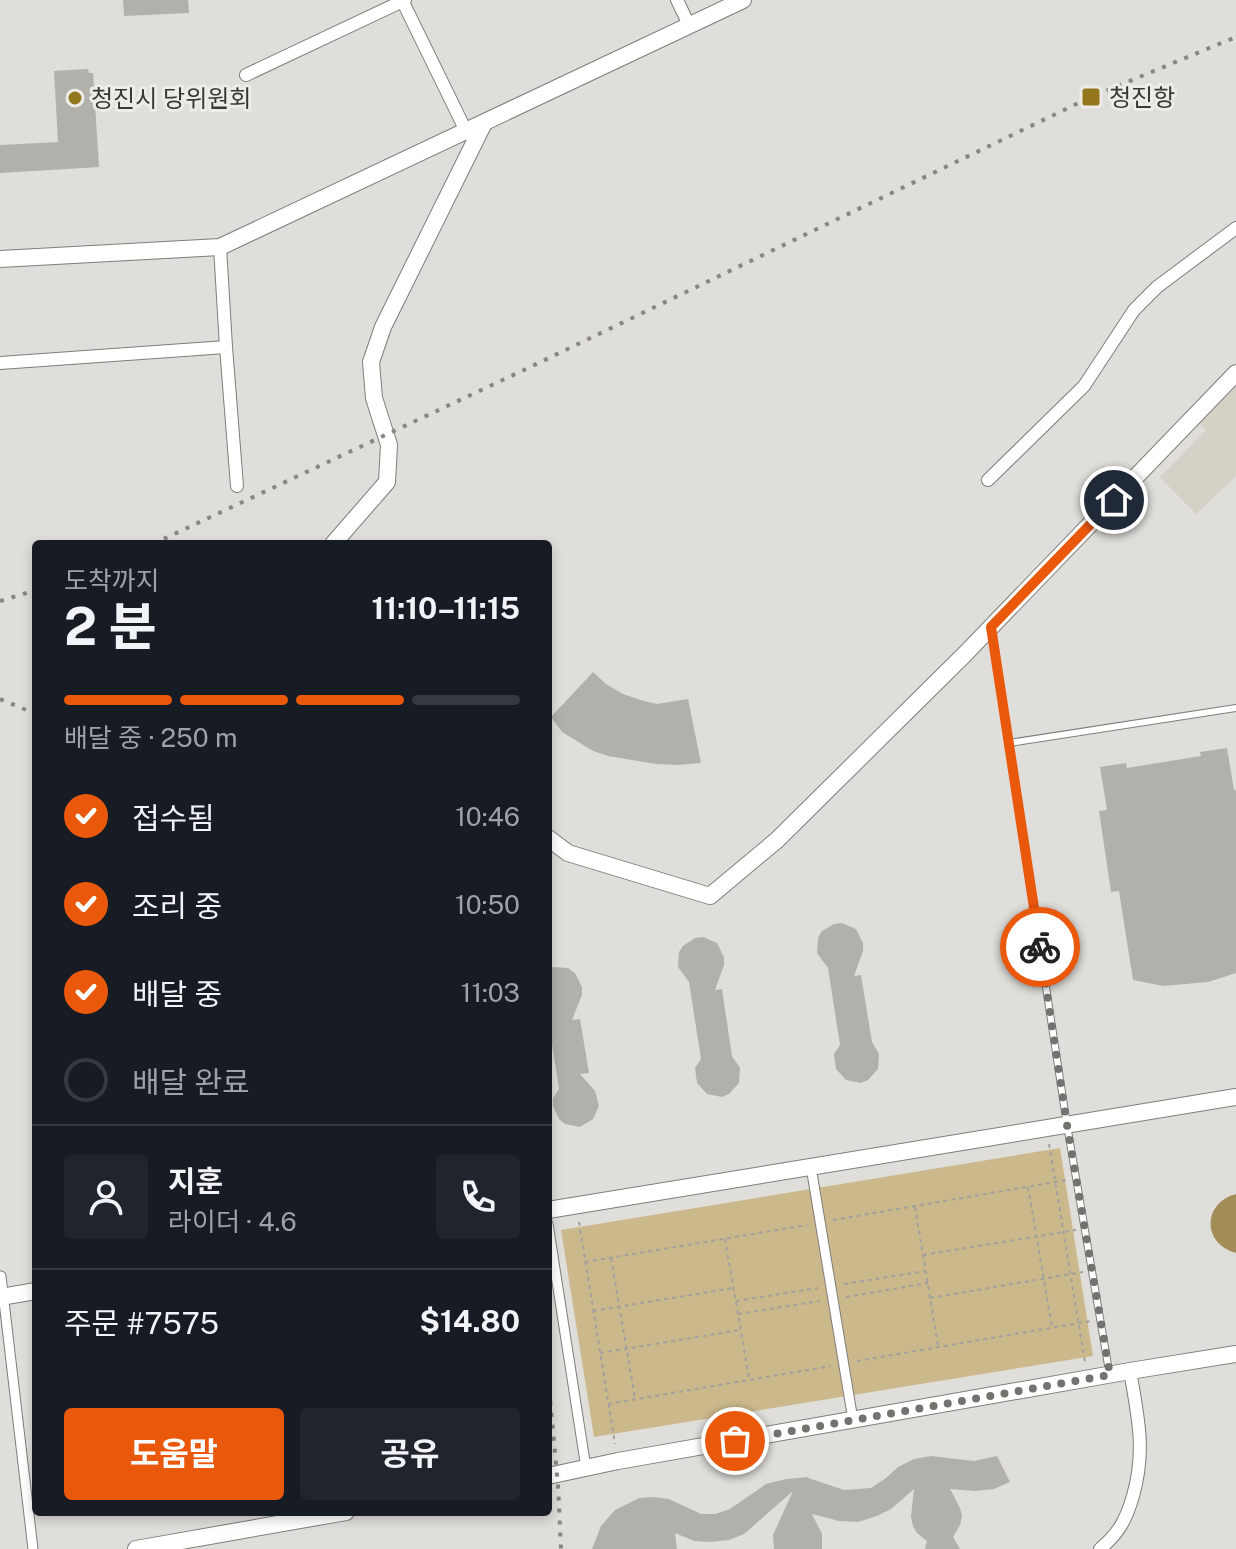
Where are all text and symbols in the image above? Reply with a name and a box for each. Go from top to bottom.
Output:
place label: 청진항 [1109,83,1175,111]
place label: 청진시 당위원회 [91,84,251,112]
marker: 청진항 [1080,86,1102,108]
marker: 청진시 당위원회 [66,89,84,107]
pin [1080,466,1148,534]
icon: home [1092,478,1136,522]
text: 도착까지 [64,565,160,596]
text: 11:10–11:15 [371,590,520,626]
text: 2 분 [64,596,157,657]
text: 배달 중 · 250 m [64,722,237,753]
icon: check [64,794,108,838]
text: 접수됨 [132,800,215,836]
text: 10:46 [455,801,520,832]
icon: check [64,882,108,926]
text: 조리 중 [132,888,222,924]
text: 10:50 [455,889,520,920]
courier [1000,907,1080,987]
icon: bike [1018,925,1062,969]
icon: check [64,970,108,1014]
text: 배달 중 [132,976,222,1012]
text: 11:03 [461,977,520,1008]
text: 배달 완료 [132,1064,250,1100]
button: person [64,1155,148,1239]
button: phone [436,1155,520,1239]
text: 지훈 [168,1163,223,1199]
text: 라이더 · 4.6 [168,1206,297,1237]
text: $14.80 [420,1303,520,1339]
text: 주문 #7575 [64,1305,219,1341]
pin [701,1407,769,1475]
button: 도움말 [64,1408,284,1500]
button: 공유 [300,1408,520,1500]
icon: bag [713,1419,757,1463]

